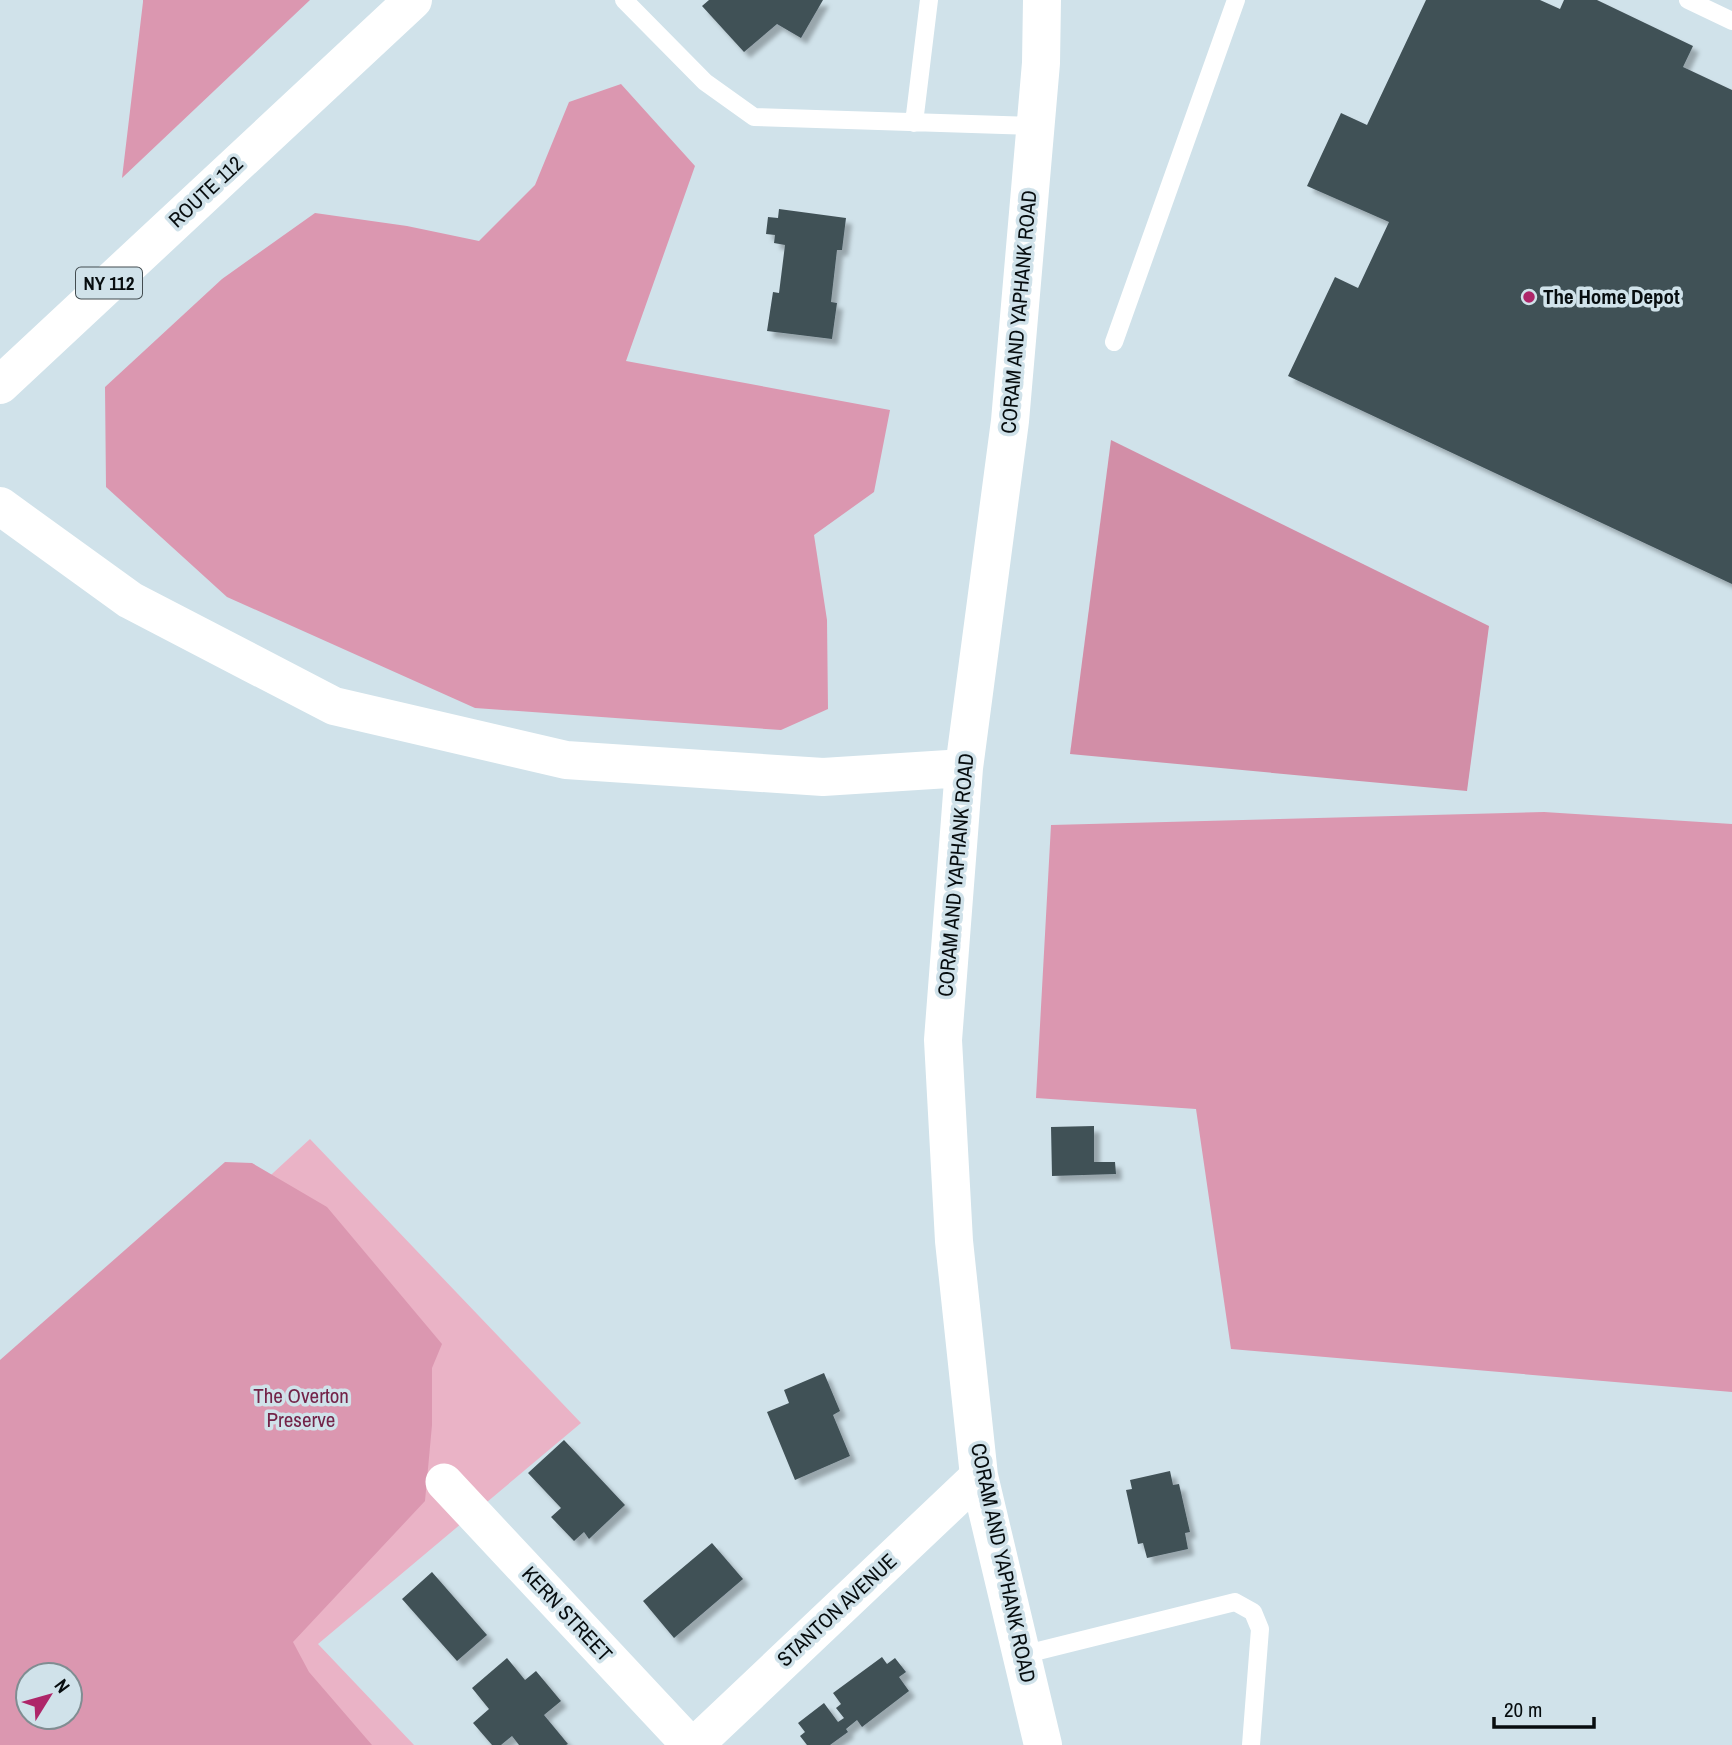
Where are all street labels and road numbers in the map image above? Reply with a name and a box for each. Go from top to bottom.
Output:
street label: ROUTE 112 [162,149,249,234]
street label: CORAM AND YAPHANK ROAD [993,189,1044,435]
road number: NY 112 [76,268,142,298]
street label: CORAM AND YAPHANK ROAD [930,752,981,998]
street label: CORAM AND YAPHANK ROAD [964,1440,1043,1685]
street label: STANTON AVENUE [770,1546,903,1673]
street label: KERN STREET [516,1560,619,1668]

